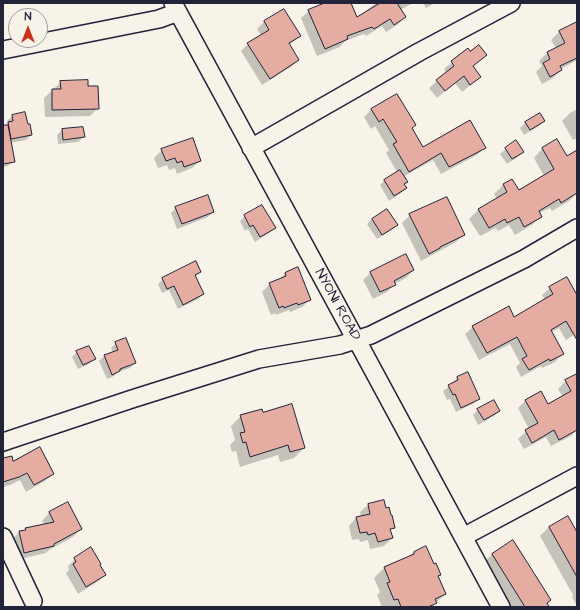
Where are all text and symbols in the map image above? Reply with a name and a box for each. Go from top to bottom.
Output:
north arrow [8,8,48,48]
text: N [25,9,31,24]
street label: NYONI ROAD [310,266,364,344]

